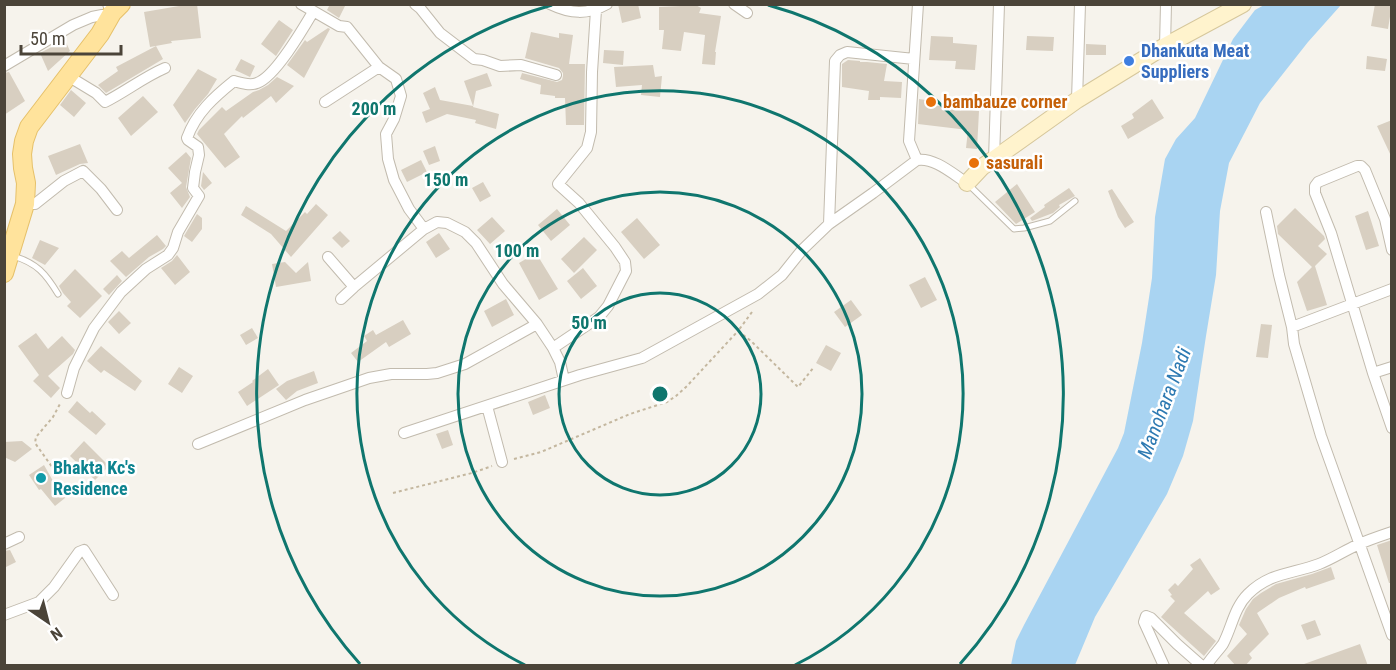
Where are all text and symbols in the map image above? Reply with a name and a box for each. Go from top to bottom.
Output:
scale bar [21,18,122,56]
text: 50 m [30,28,65,49]
place label: Dhankuta Meat Suppliers [1141,40,1250,82]
marker: Dhankuta Meat Suppliers [1122,54,1136,68]
place label: bambauze corner [943,91,1067,112]
marker: bambauze corner [924,95,938,109]
text: 200 m [352,98,396,119]
place label: sasurali [986,152,1043,173]
marker: sasurali [967,156,981,170]
text: 150 m [424,169,468,190]
text: 100 m [495,240,539,261]
text: 50 m [571,312,607,333]
water label: Manohara Nadi [1132,344,1196,462]
centre of rings [650,384,670,404]
place label: Bhakta Kc's Residence [53,457,135,499]
marker: Bhakta Kc's Residence [34,471,48,485]
north arrow [18,592,78,652]
text: N [47,623,66,644]

